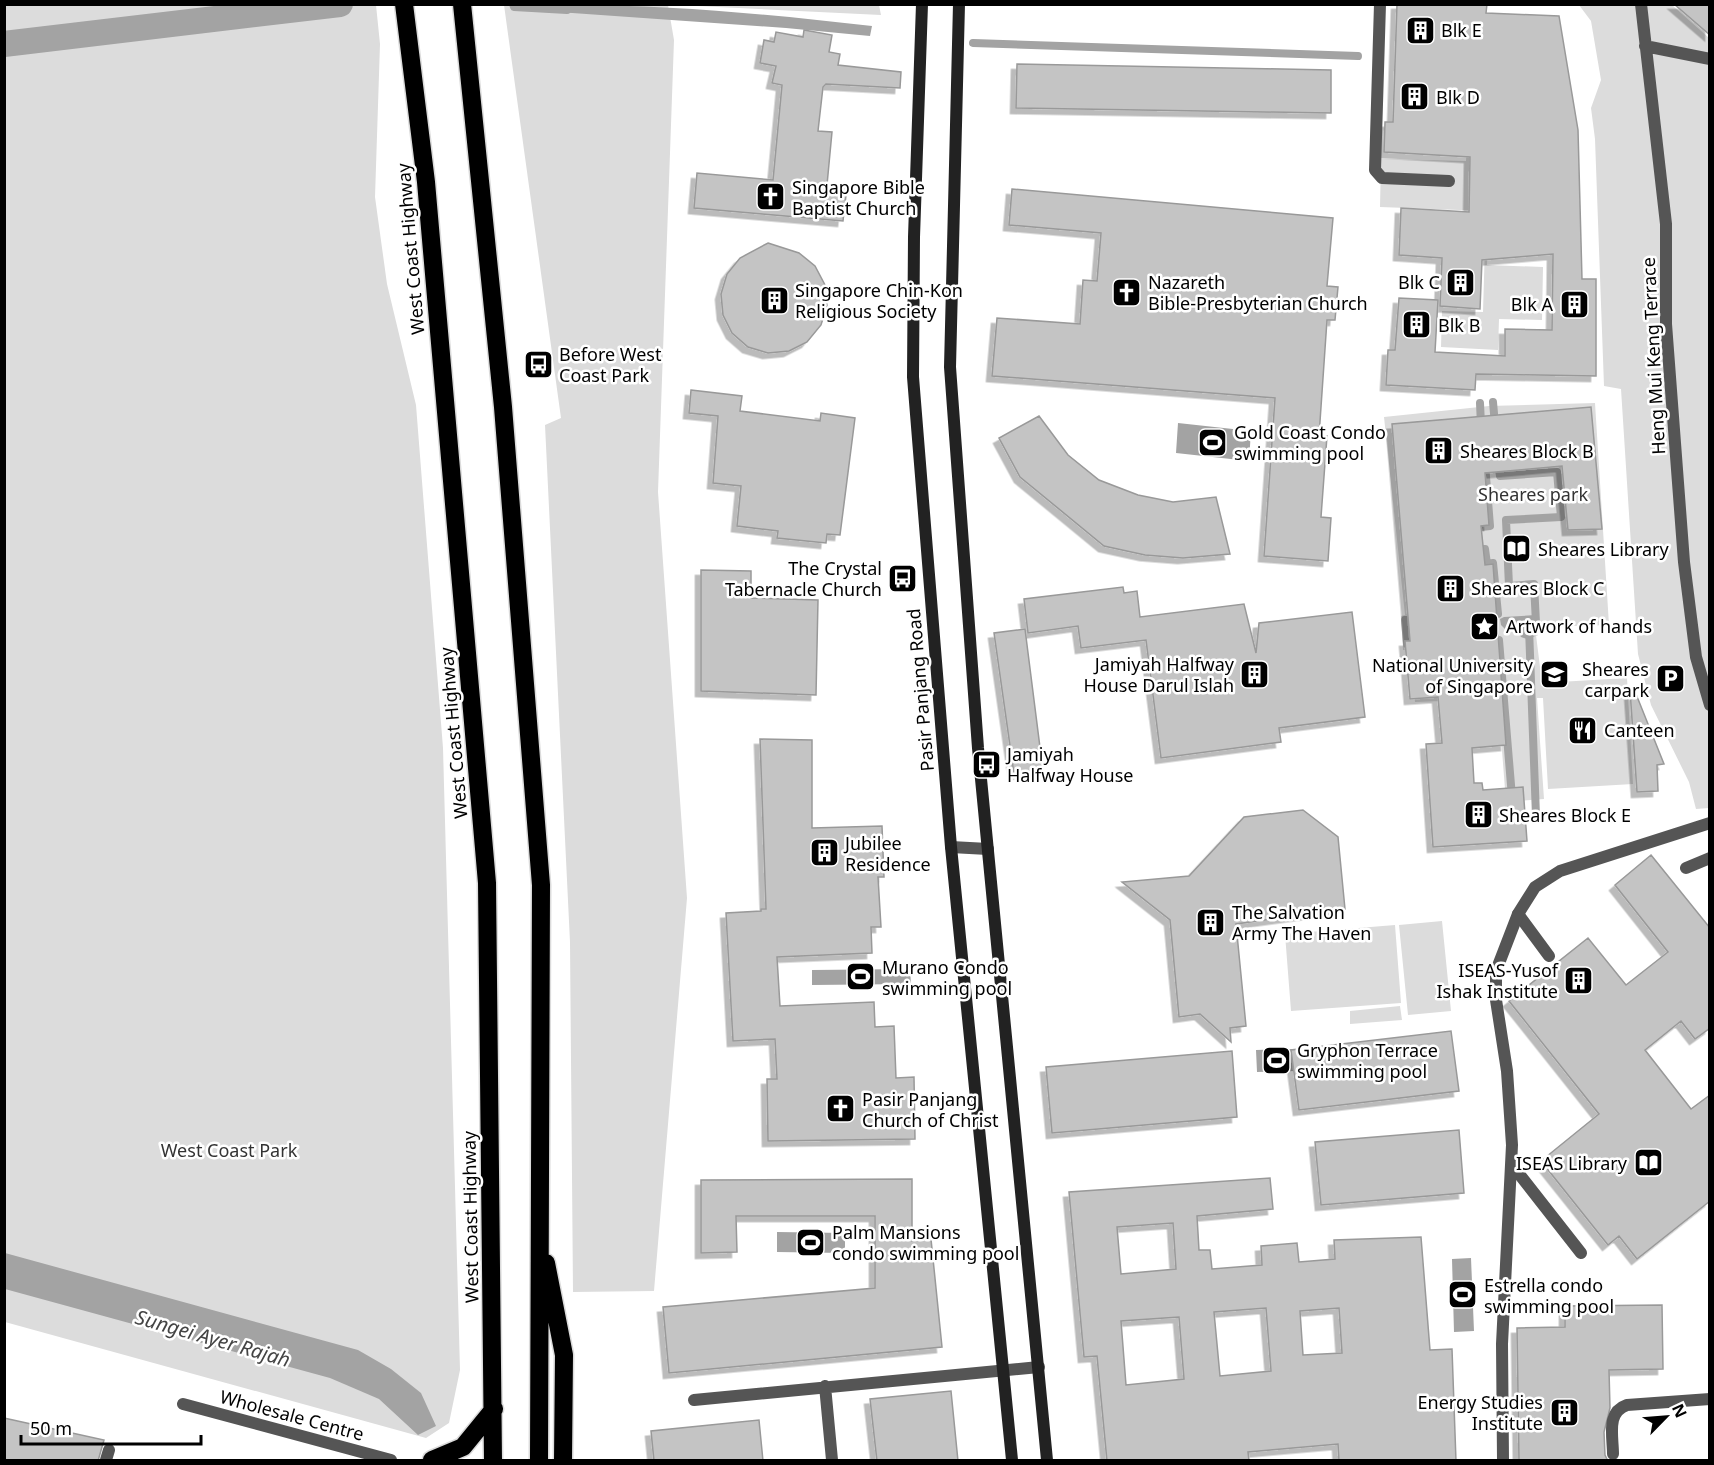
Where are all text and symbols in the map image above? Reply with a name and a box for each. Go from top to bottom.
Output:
building icon: Blk E [1404,14,1436,46]
place label: Blk E [1441,18,1482,42]
building icon: Blk D [1399,81,1431,113]
place label: Blk D [1436,85,1480,109]
street label: West Coast Highway [390,161,429,336]
place label: Singapore Bible Baptist Church [792,175,925,220]
church icon: Singapore Bible Baptist Church [755,181,787,213]
street label: Heng Mui Keng Terrace [1636,257,1670,455]
building icon: Blk C [1445,266,1477,298]
place label: Nazareth Bible-Presbyterian Church [1148,270,1368,315]
place label: Blk C [1398,270,1440,294]
church icon: Nazareth Bible-Presbyterian Church [1111,276,1143,308]
place label: Singapore Chin-Kon Religious Society [795,278,963,323]
building icon: Singapore Chin-Kon Religious Society [758,284,790,316]
building icon: Blk A [1558,288,1590,320]
place label: Blk A [1511,292,1553,316]
building icon: Blk B [1401,309,1433,341]
place label: Blk B [1438,313,1480,337]
place label: Before West Coast Park [559,342,662,387]
bus stop icon: Before West Coast Park [522,348,554,380]
place label: Gold Coast Condo swimming pool [1234,420,1386,465]
sports icon: Gold Coast Condo swimming pool [1197,426,1229,458]
building icon: Sheares Block B [1423,435,1455,467]
place label: Sheares Block B [1460,439,1594,463]
park label: Sheares park [1478,482,1588,506]
library icon: Sheares Library [1501,533,1533,565]
place label: Sheares Library [1538,537,1670,561]
place label: The Crystal Tabernacle Church [725,556,882,601]
bus stop icon: The Crystal Tabernacle Church [887,562,919,594]
building icon: Sheares Block C [1434,572,1466,604]
place label: Sheares Block C [1471,576,1604,600]
street label: Pasir Panjang Road [901,608,939,772]
place icon: Artwork of hands [1469,610,1501,642]
place label: Artwork of hands [1506,614,1652,638]
street label: West Coast Highway [433,645,472,820]
place label: Jamiyah Halfway House Darul Islah [1083,652,1235,697]
place label: National University of Singapore [1372,653,1534,698]
place label: Sheares carpark [1582,657,1649,702]
building icon: Jamiyah Halfway House Darul Islah [1239,658,1271,690]
school or university icon: National University of Singapore [1538,659,1570,691]
parking icon: Sheares carpark [1654,663,1686,695]
restaurant icon: Canteen [1567,714,1599,746]
place label: Canteen [1604,718,1675,742]
place label: Jamiyah Halfway House [1005,742,1134,787]
bus stop icon: Jamiyah Halfway House [970,748,1002,780]
building icon: Sheares Block E [1462,799,1494,831]
place label: Sheares Block E [1499,803,1631,827]
place label: Jubilee Residence [843,831,931,876]
building icon: Jubilee Residence [808,837,840,869]
place label: The Salvation Army The Haven [1232,900,1371,945]
building icon: The Salvation Army The Haven [1195,906,1227,938]
place label: Murano Condo swimming pool [882,955,1012,1000]
place label: ISEAS-Yusof Ishak Institute [1437,958,1559,1003]
sports icon: Murano Condo swimming pool [845,961,877,993]
building icon: ISEAS-Yusof Ishak Institute [1563,964,1595,996]
place label: Gryphon Terrace swimming pool [1297,1038,1438,1083]
sports icon: Gryphon Terrace swimming pool [1260,1044,1292,1076]
place label: Pasir Panjang Church of Christ [862,1087,999,1132]
church icon: Pasir Panjang Church of Christ [825,1093,857,1125]
street label: West Coast Highway [456,1130,484,1303]
park label: West Coast Park [161,1138,298,1162]
library icon: ISEAS Library [1632,1147,1664,1179]
place label: ISEAS Library [1516,1151,1628,1175]
place label: Palm Mansions condo swimming pool [832,1220,1019,1265]
sports icon: Palm Mansions condo swimming pool [795,1226,827,1258]
place label: Estrella condo swimming pool [1484,1273,1614,1318]
sports icon: Estrella condo swimming pool [1447,1279,1479,1311]
water label: Sungei Ayer Rajah [132,1303,294,1373]
street label: Wholesale Centre [217,1384,367,1446]
north arrow [1636,1387,1696,1447]
place label: Energy Studies Institute [1418,1390,1543,1435]
building icon: Energy Studies Institute [1548,1396,1580,1428]
text: N [1667,1400,1692,1421]
scale bar [21,1408,201,1446]
text: 50 m [30,1416,72,1440]

